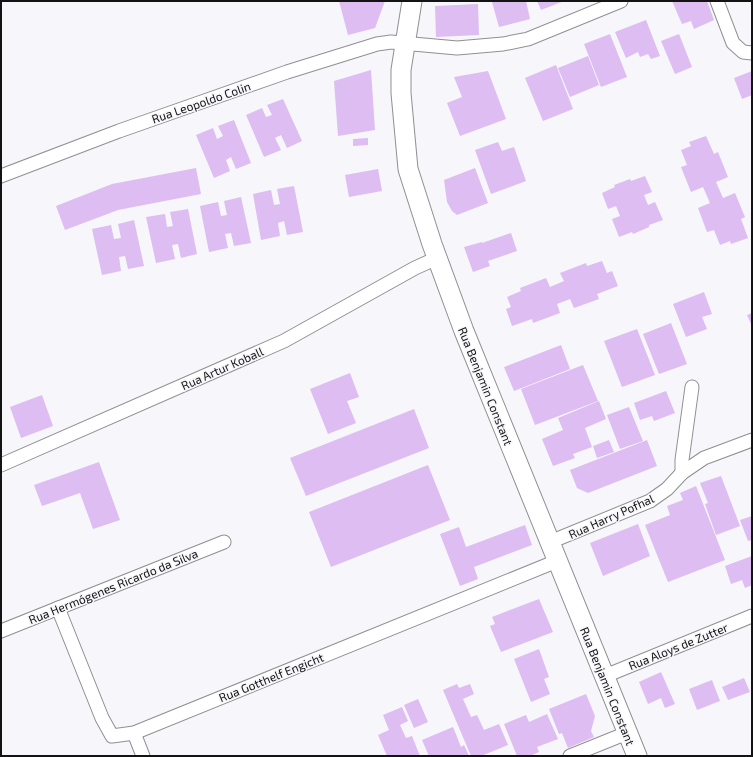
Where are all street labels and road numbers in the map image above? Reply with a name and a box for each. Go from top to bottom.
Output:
street label: Rua Leopoldo Colin [150,78,252,126]
street label: Rua Benjamin Constant [455,325,516,448]
street label: Rua Artur Koball [179,343,266,392]
street label: Rua Harry Pofhal [566,491,656,541]
street label: Rua Hermógenes Ricardo da Silva [26,546,200,626]
street label: Rua Aloys de Zutter [626,620,730,672]
street label: Rua Benjamin Constant [577,625,638,748]
street label: Rua Gotthelf Engicht [217,649,326,704]

